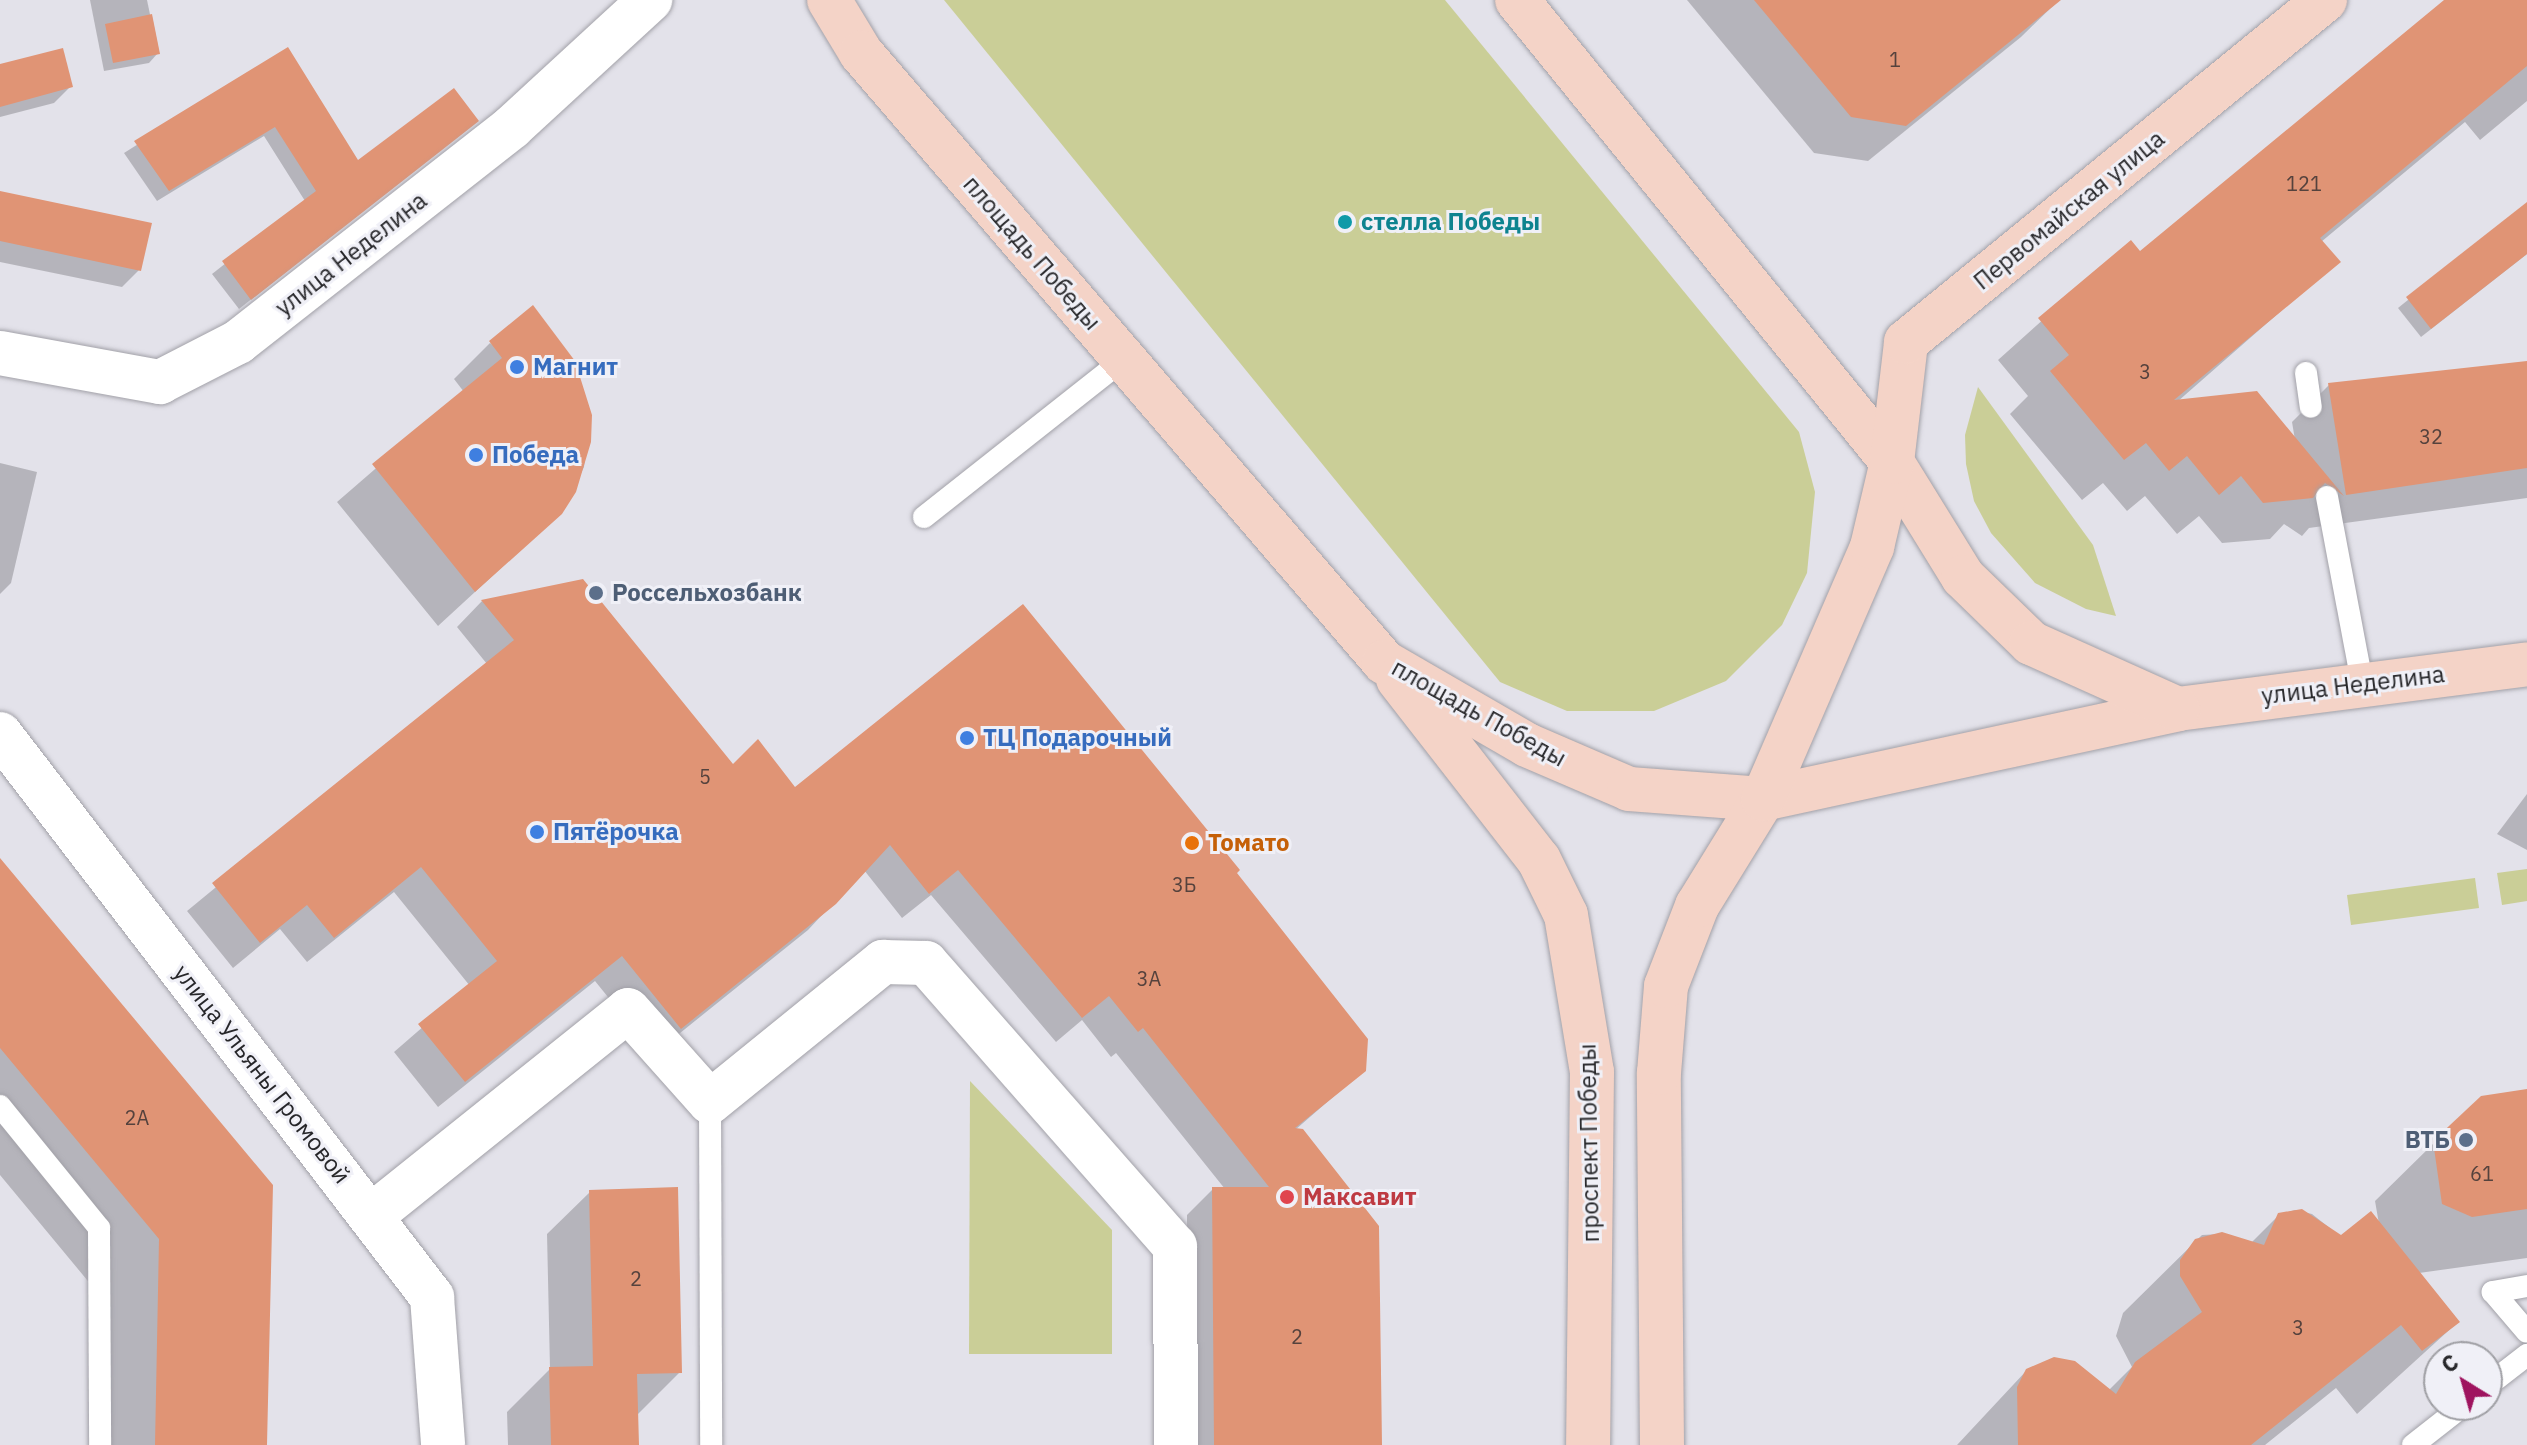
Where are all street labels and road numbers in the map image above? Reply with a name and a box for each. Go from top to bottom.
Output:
street label: Первомайская улица [1968,124,2170,296]
street label: площадь Победы [957,170,1107,336]
street label: улица Неделина [269,186,433,322]
street label: площадь Победы [1387,653,1571,773]
street label: улица Неделина [2260,659,2446,711]
street label: улица Ульяны Громовой [168,959,356,1189]
street label: проспект Победы [1573,1043,1605,1243]

